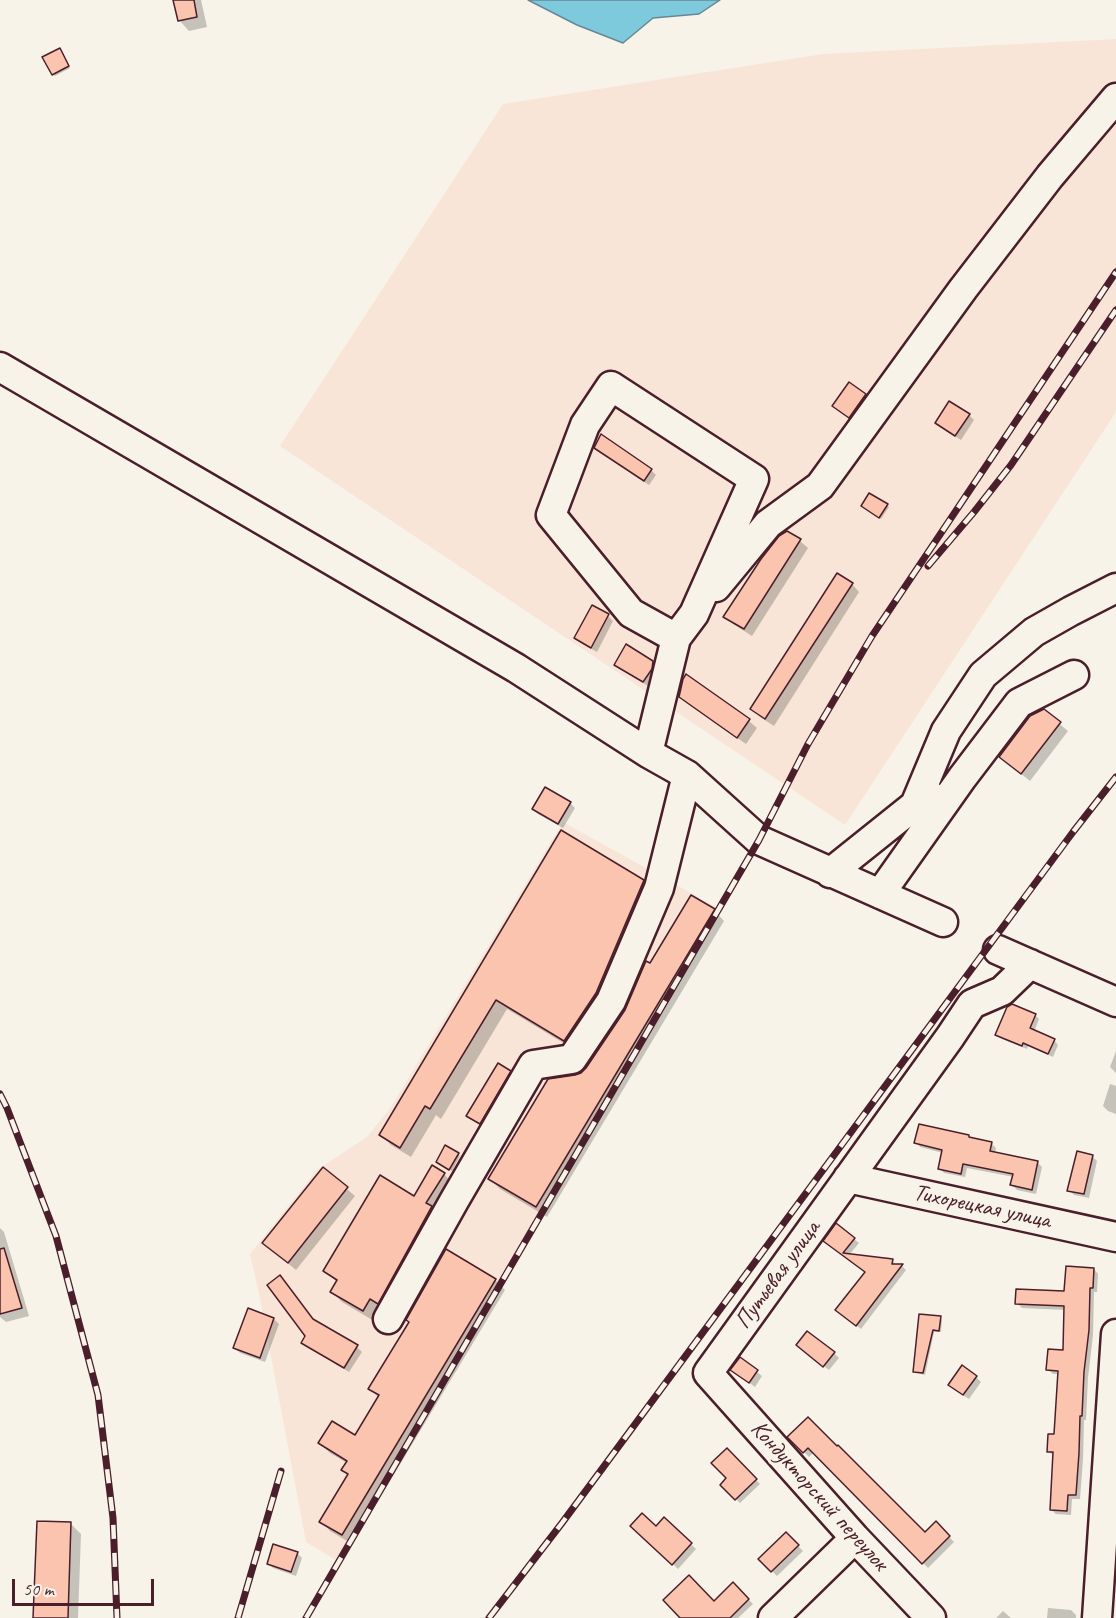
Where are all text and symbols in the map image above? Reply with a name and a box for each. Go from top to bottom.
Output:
street label: Тихорецкая улица [911,1178,1053,1236]
street label: Путьевая улица [729,1215,827,1335]
street label: Кондукторский переулок [744,1415,894,1577]
scale bar [15,1567,158,1605]
text: 50 m [23,1578,54,1600]

